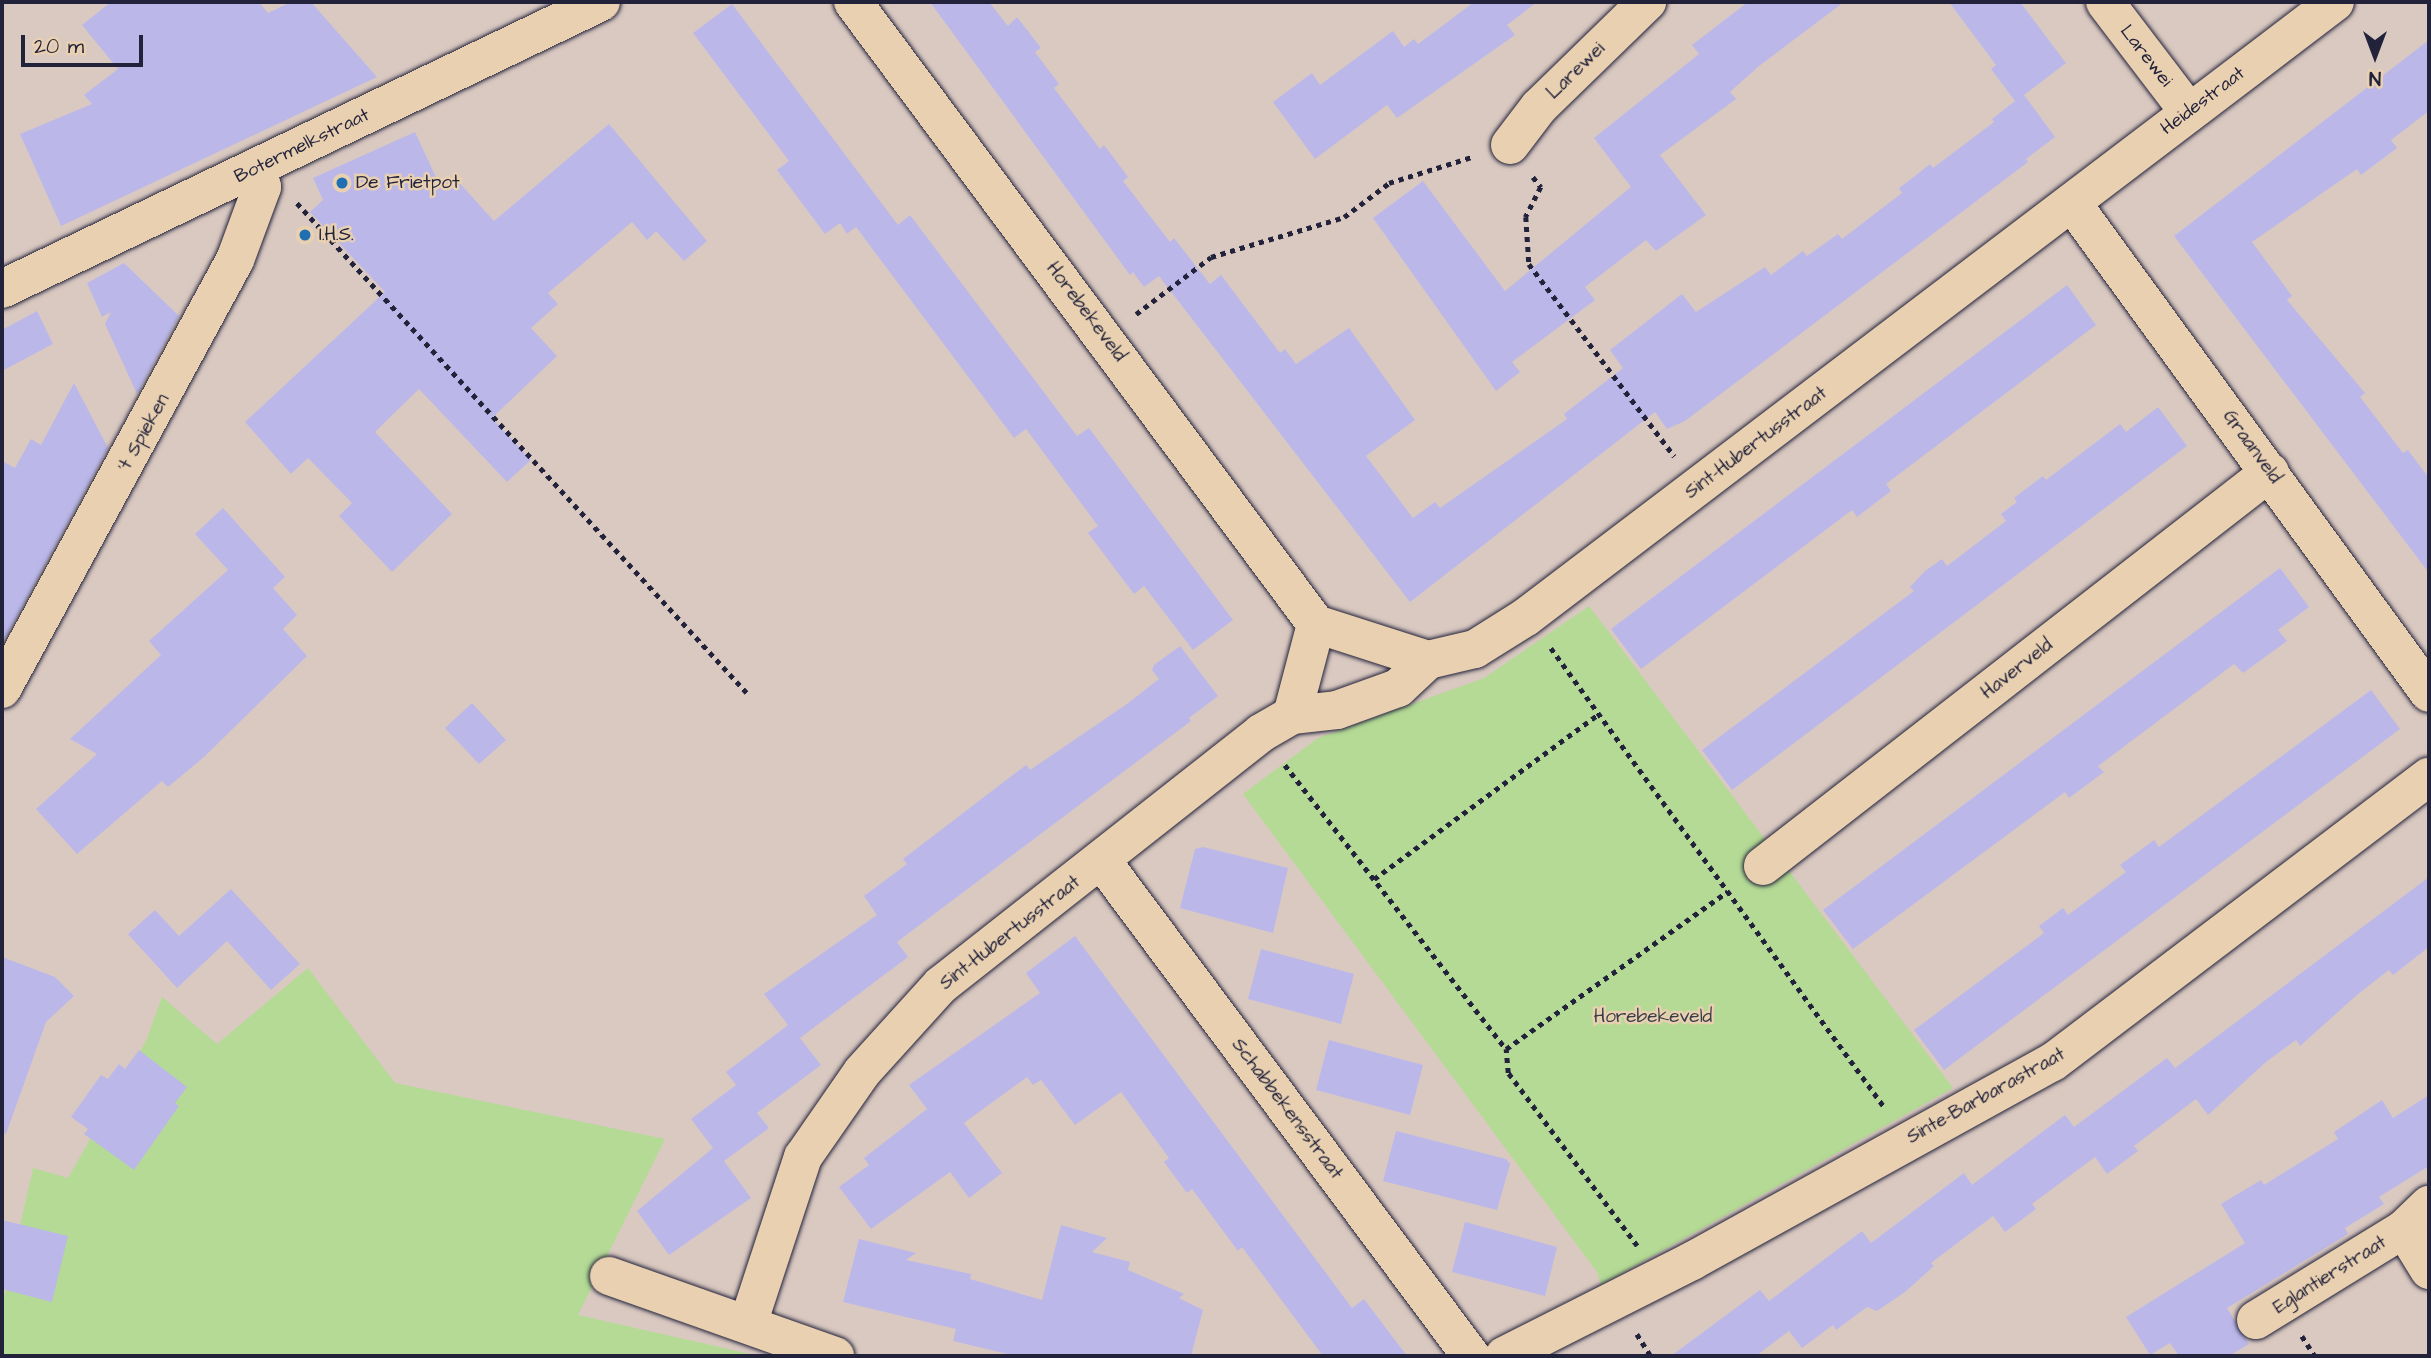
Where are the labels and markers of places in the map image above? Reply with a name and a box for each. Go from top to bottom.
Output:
place label: De Frietpot [356,172,460,194]
marker: De Frietpot [334,175,350,191]
place label: I.H.S. [319,224,354,246]
marker: I.H.S. [297,227,313,243]

